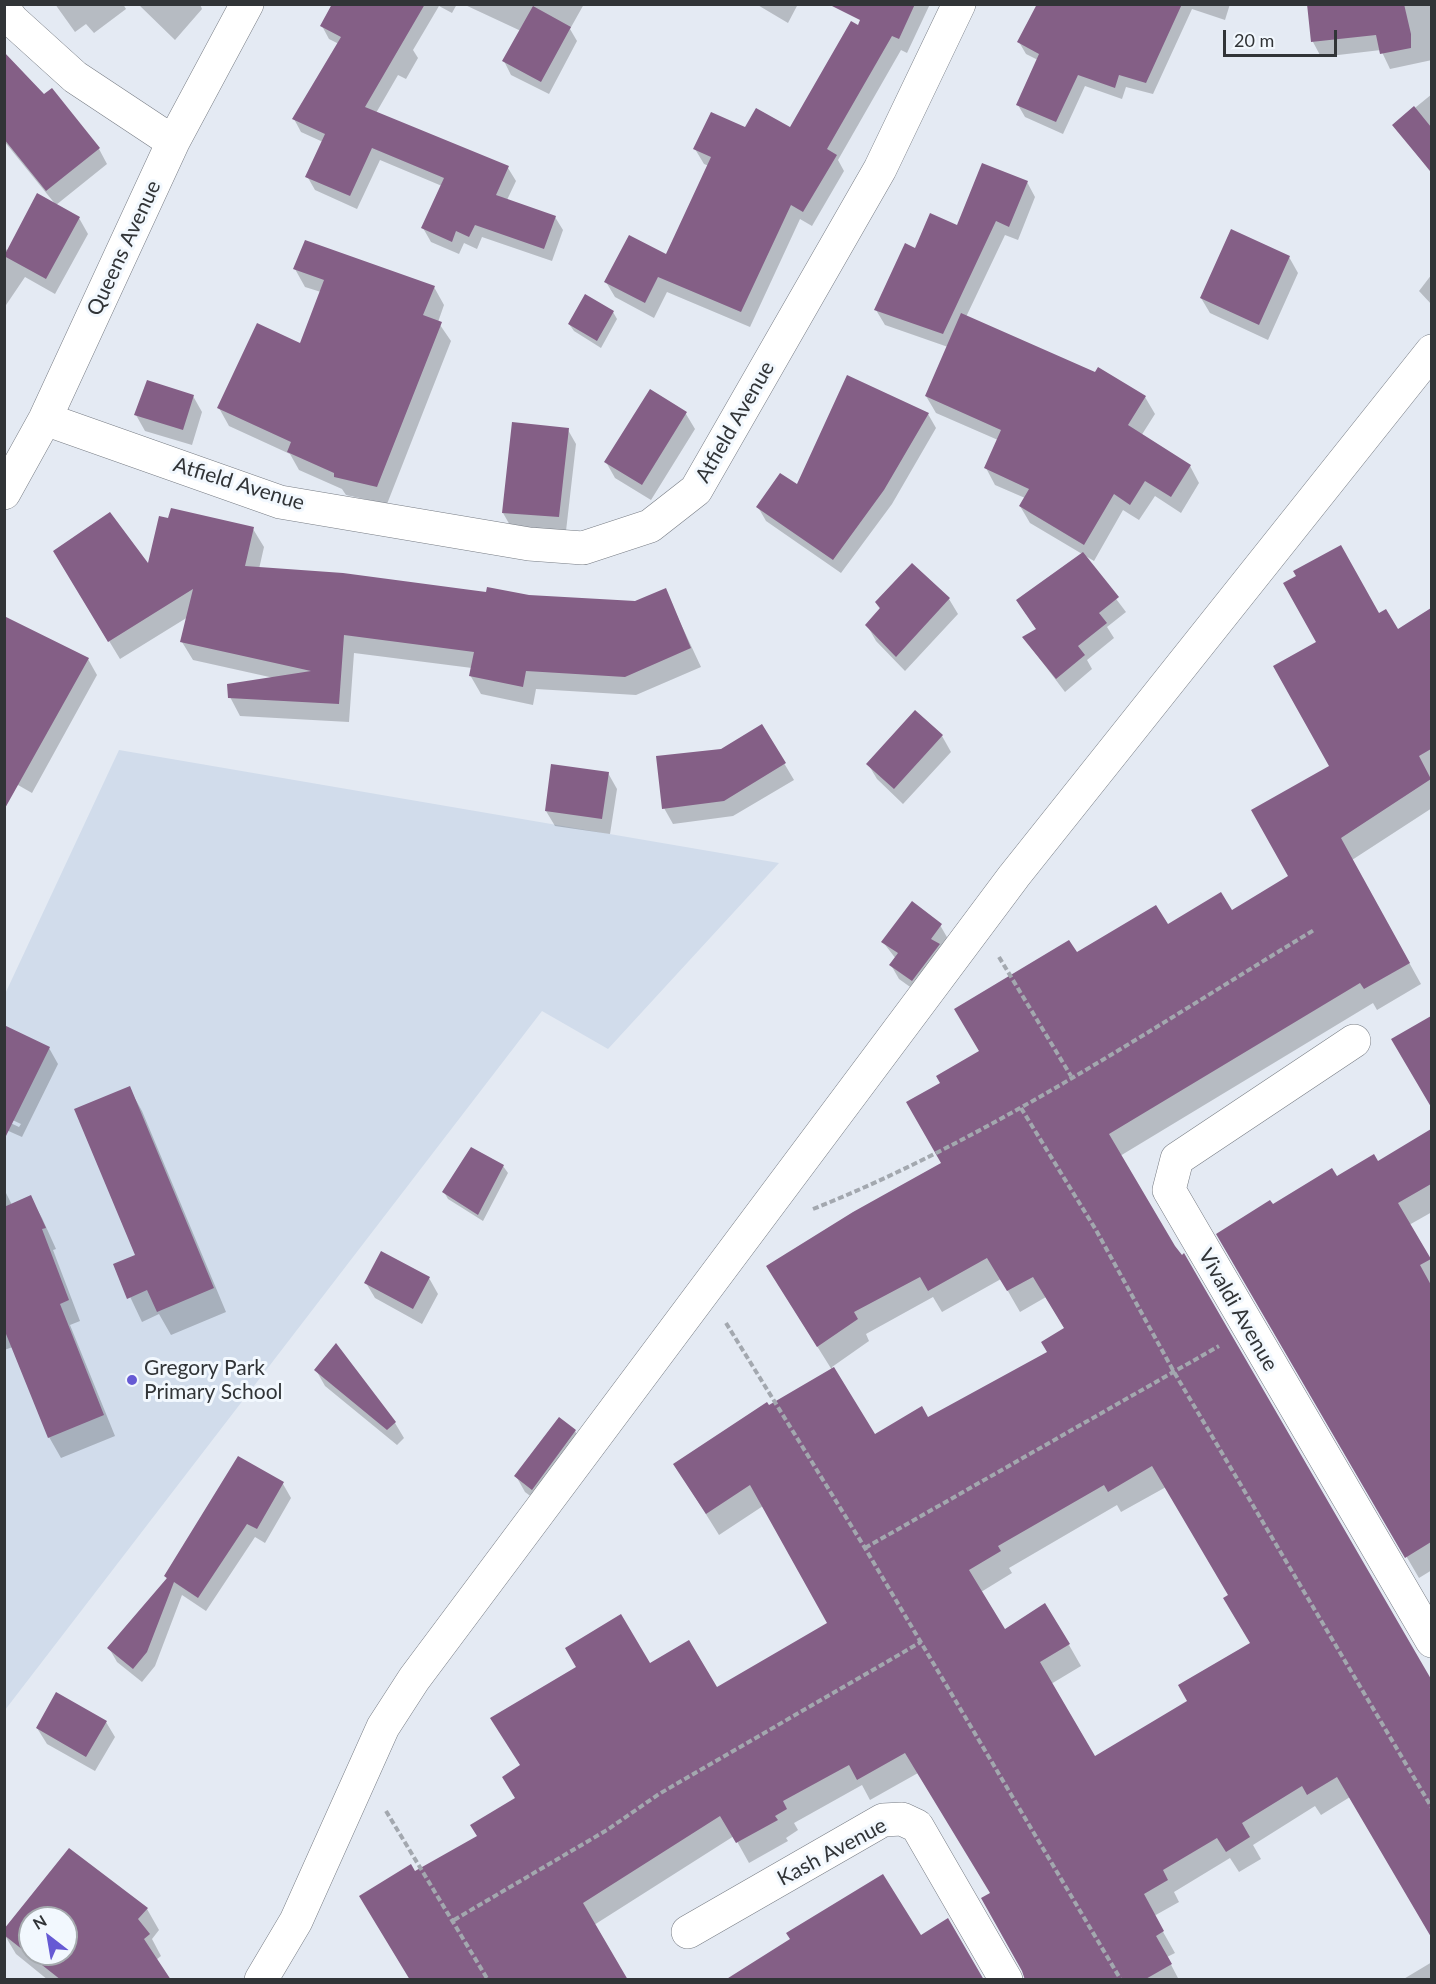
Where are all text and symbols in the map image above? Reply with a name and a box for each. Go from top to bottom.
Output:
scale bar [1226,18,1340,56]
text: 20 m [1234,29,1274,51]
street label: Queens Avenue [82,176,166,320]
street label: Atfield Avenue [690,357,780,487]
street label: Atfield Avenue [170,452,308,516]
street label: Vivaldi Avenue [1193,1244,1283,1376]
place label: Gregory Park Primary School [144,1355,282,1405]
marker: Gregory Park Primary School [125,1373,139,1387]
street label: Kash Avenue [773,1813,891,1891]
north arrow [18,1906,78,1966]
text: N [29,1911,50,1933]

